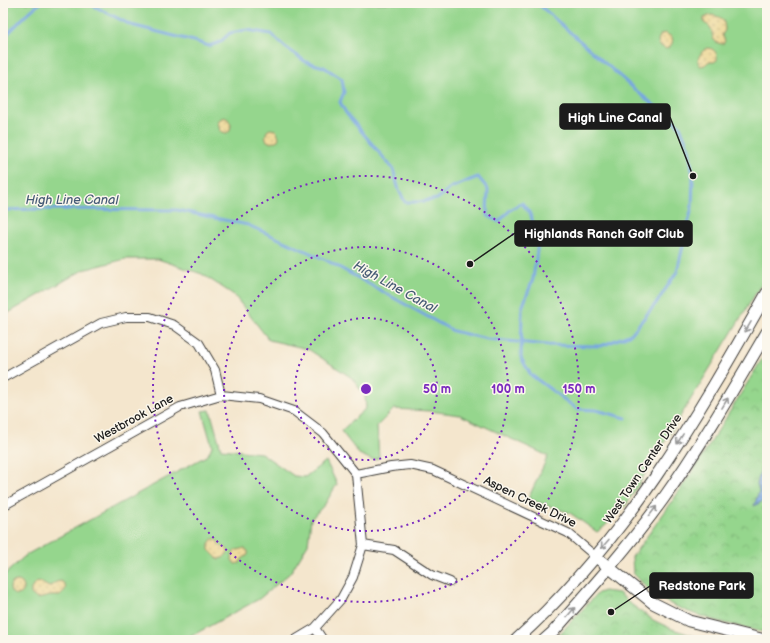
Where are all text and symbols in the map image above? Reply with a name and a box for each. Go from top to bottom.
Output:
callout: High Line Canal [560,104,670,129]
text: High Line Canal [568,110,662,126]
water label: High Line Canal [26,192,119,208]
callout: Highlands Ranch Golf Club [515,221,692,246]
text: Highlands Ranch Golf Club [524,226,684,242]
water label: High Line Canal [350,257,440,317]
one-way arrow [743,321,751,333]
centre of rings [359,382,373,396]
text: 50 m [423,382,451,397]
text: 100 m [491,382,525,397]
text: 150 m [563,382,595,397]
street label: Westbrook Lane [92,391,176,447]
one-way arrow [721,398,729,409]
street label: West Town Center Drive [601,411,685,527]
one-way arrow [676,433,685,444]
street label: Aspen Creek Drive [481,473,579,531]
one-way arrow [649,506,658,517]
one-way arrow [601,539,610,550]
callout: Redstone Park [650,573,753,598]
text: Redstone Park [658,578,746,594]
one-way arrow [566,606,575,617]

